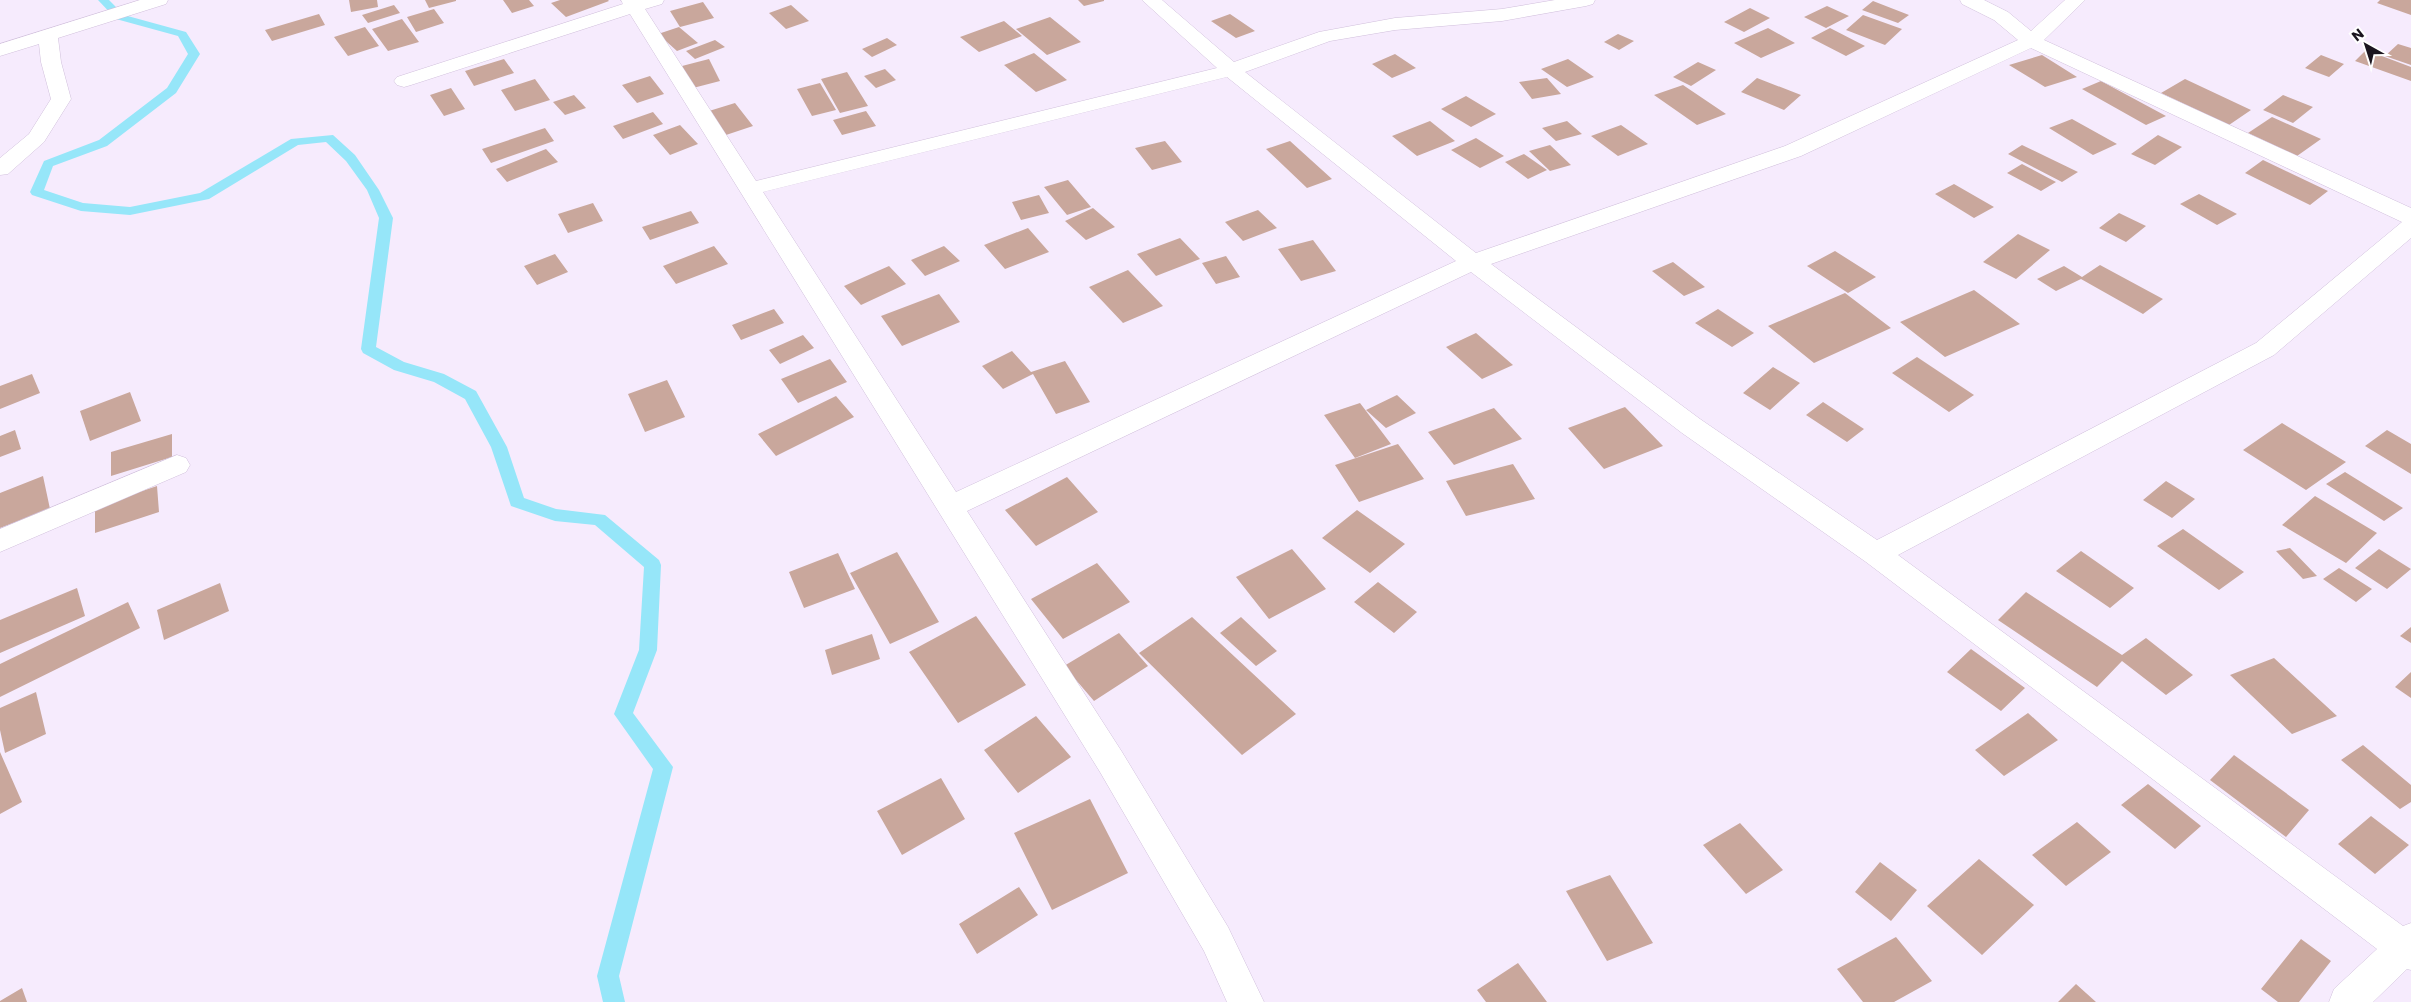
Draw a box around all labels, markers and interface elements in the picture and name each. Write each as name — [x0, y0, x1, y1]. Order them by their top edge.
north arrow — [2341, 20, 2391, 70]
text: N — [2347, 24, 2368, 46]

